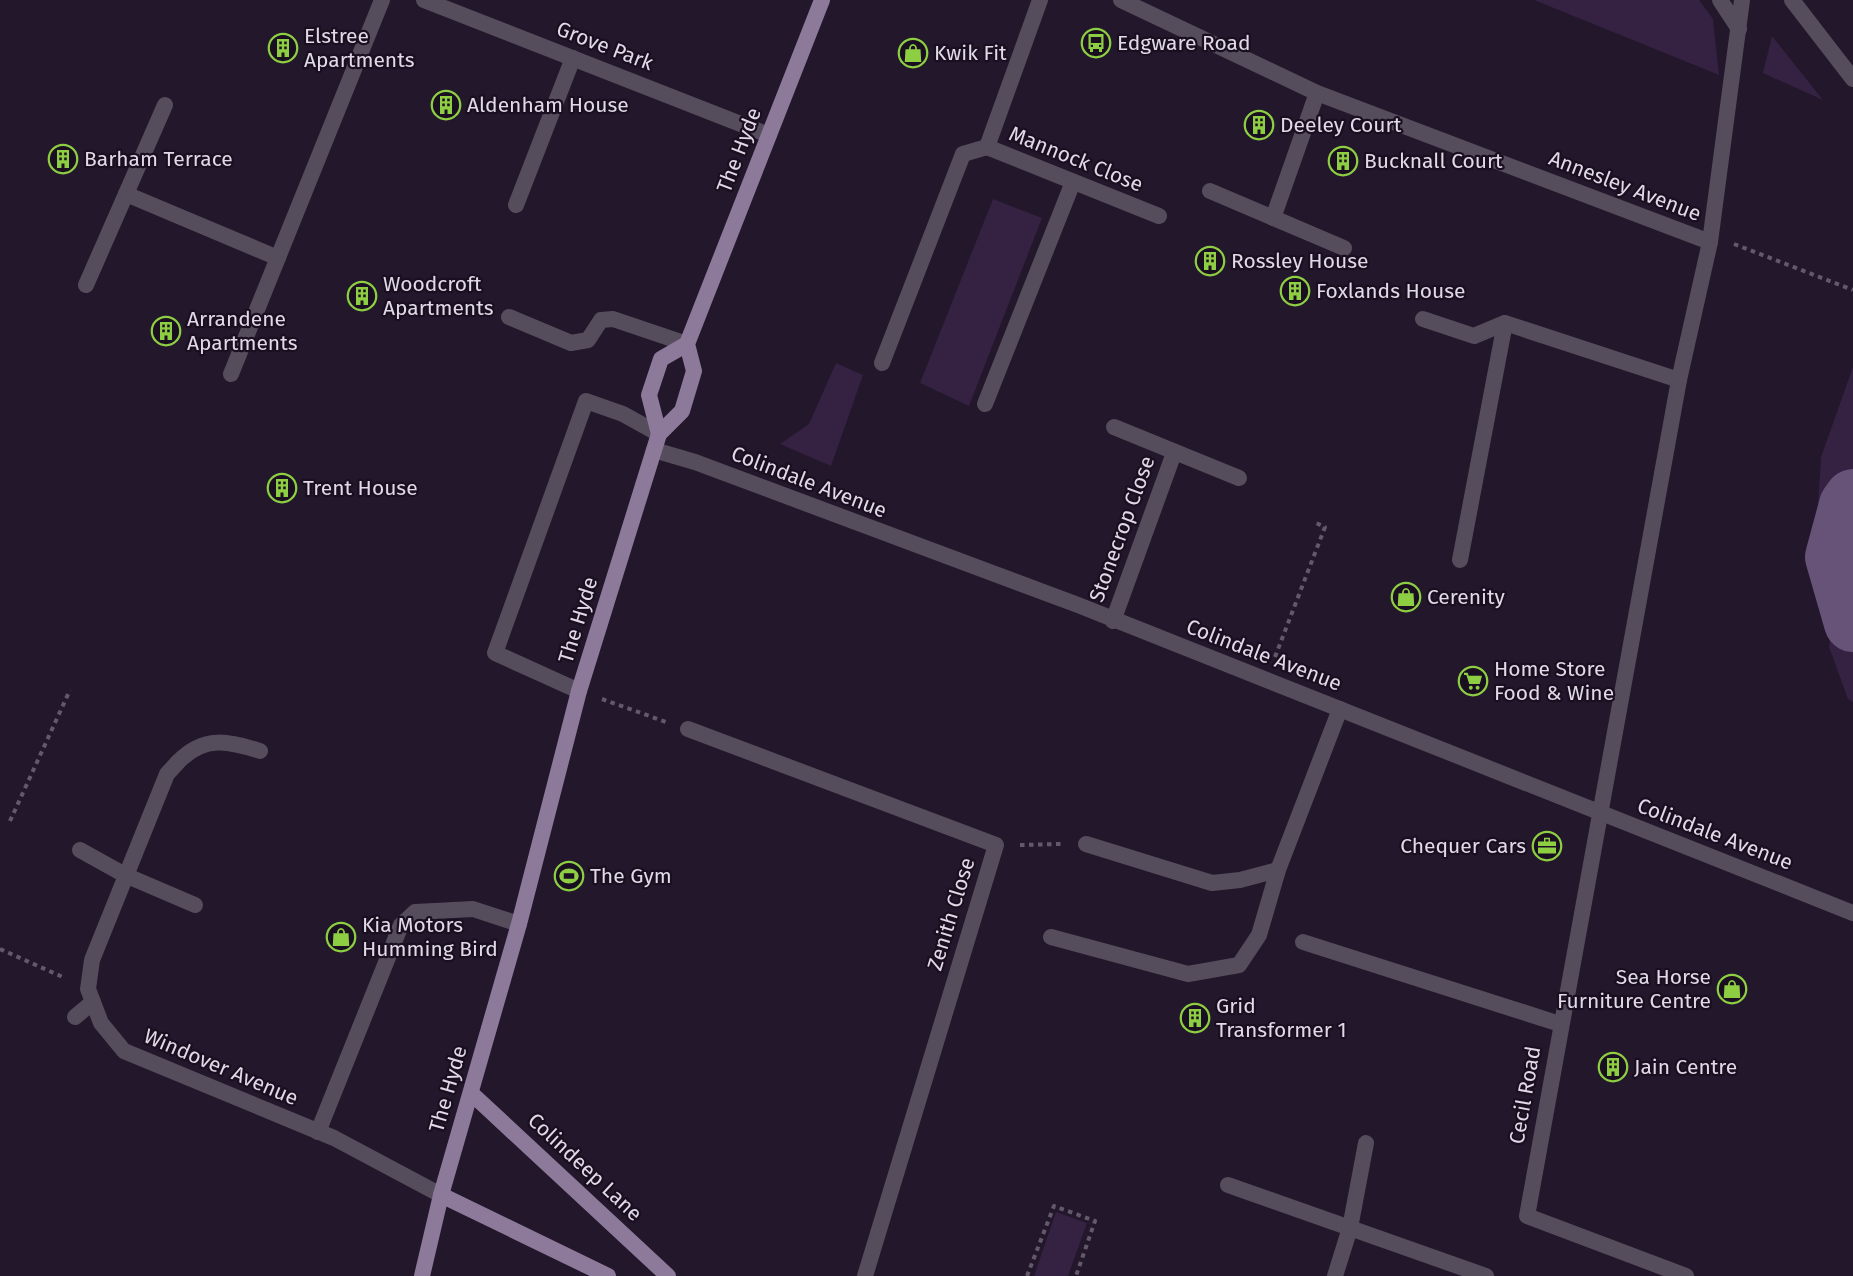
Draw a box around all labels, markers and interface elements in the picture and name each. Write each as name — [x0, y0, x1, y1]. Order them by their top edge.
street label: Grove Park — [553, 16, 657, 76]
place label: Elstree Apartments — [304, 23, 415, 73]
bus stop icon: Edgware Road — [1080, 27, 1112, 59]
place label: Edgware Road — [1117, 30, 1250, 56]
building icon: Elstree Apartments — [267, 32, 299, 64]
shop icon: Kwik Fit — [897, 37, 929, 69]
place label: Kwik Fit — [934, 40, 1007, 66]
building icon: Aldenham House — [430, 89, 462, 121]
place label: Aldenham House — [467, 92, 629, 118]
street label: The Hyde — [711, 104, 767, 196]
building icon: Deeley Court — [1243, 109, 1275, 141]
place label: Deeley Court — [1280, 112, 1402, 138]
street label: Mannock Close — [1005, 120, 1147, 198]
building icon: Barham Terrace — [47, 143, 79, 175]
building icon: Bucknall Court — [1327, 145, 1359, 177]
street label: Annesley Avenue — [1545, 145, 1705, 227]
place label: Barham Terrace — [84, 146, 233, 172]
place label: Bucknall Court — [1364, 148, 1503, 174]
building icon: Rossley House — [1194, 245, 1226, 277]
place label: Rossley House — [1231, 248, 1368, 274]
place label: Woodcroft Apartments — [383, 271, 494, 321]
building icon: Foxlands House — [1279, 275, 1311, 307]
place label: Foxlands House — [1316, 278, 1466, 304]
building icon: Woodcroft Apartments — [346, 280, 378, 312]
place label: Arrandene Apartments — [187, 306, 298, 356]
building icon: Arrandene Apartments — [150, 315, 182, 347]
street label: Colindale Avenue — [728, 440, 890, 524]
street label: Stonecrop Close — [1084, 452, 1160, 606]
building icon: Trent House — [266, 472, 298, 504]
place label: Trent House — [303, 475, 418, 501]
street label: The Hyde — [553, 574, 603, 666]
shop icon: Cerenity — [1390, 581, 1422, 613]
place label: Cerenity — [1427, 584, 1505, 610]
street label: Colindale Avenue — [1183, 613, 1345, 697]
place label: Home Store Food & Wine — [1494, 656, 1614, 706]
supermarket icon: Home Store Food & Wine — [1457, 665, 1489, 697]
street label: Colindale Avenue — [1634, 792, 1796, 876]
office icon: Chequer Cars — [1531, 830, 1563, 862]
place label: Chequer Cars — [1400, 833, 1526, 859]
street label: Zenith Close — [922, 854, 980, 974]
sports icon: The Gym — [553, 860, 585, 892]
place label: The Gym — [590, 863, 672, 889]
place label: Kia Motors Humming Bird — [362, 912, 498, 962]
shop icon: Kia Motors Humming Bird — [325, 921, 357, 953]
place label: Sea Horse Furniture Centre — [1557, 964, 1711, 1014]
shop icon: Sea Horse Furniture Centre — [1716, 973, 1748, 1005]
place label: Grid Transformer 1 — [1216, 993, 1347, 1043]
building icon: Grid Transformer 1 — [1179, 1002, 1211, 1034]
street label: Windover Avenue — [140, 1023, 302, 1111]
street label: The Hyde — [423, 1043, 473, 1135]
street label: Cecil Road — [1504, 1044, 1546, 1146]
building icon: Jain Centre — [1597, 1051, 1629, 1083]
place label: Jain Centre — [1634, 1054, 1737, 1080]
street label: Colindeep Lane — [522, 1107, 648, 1227]

